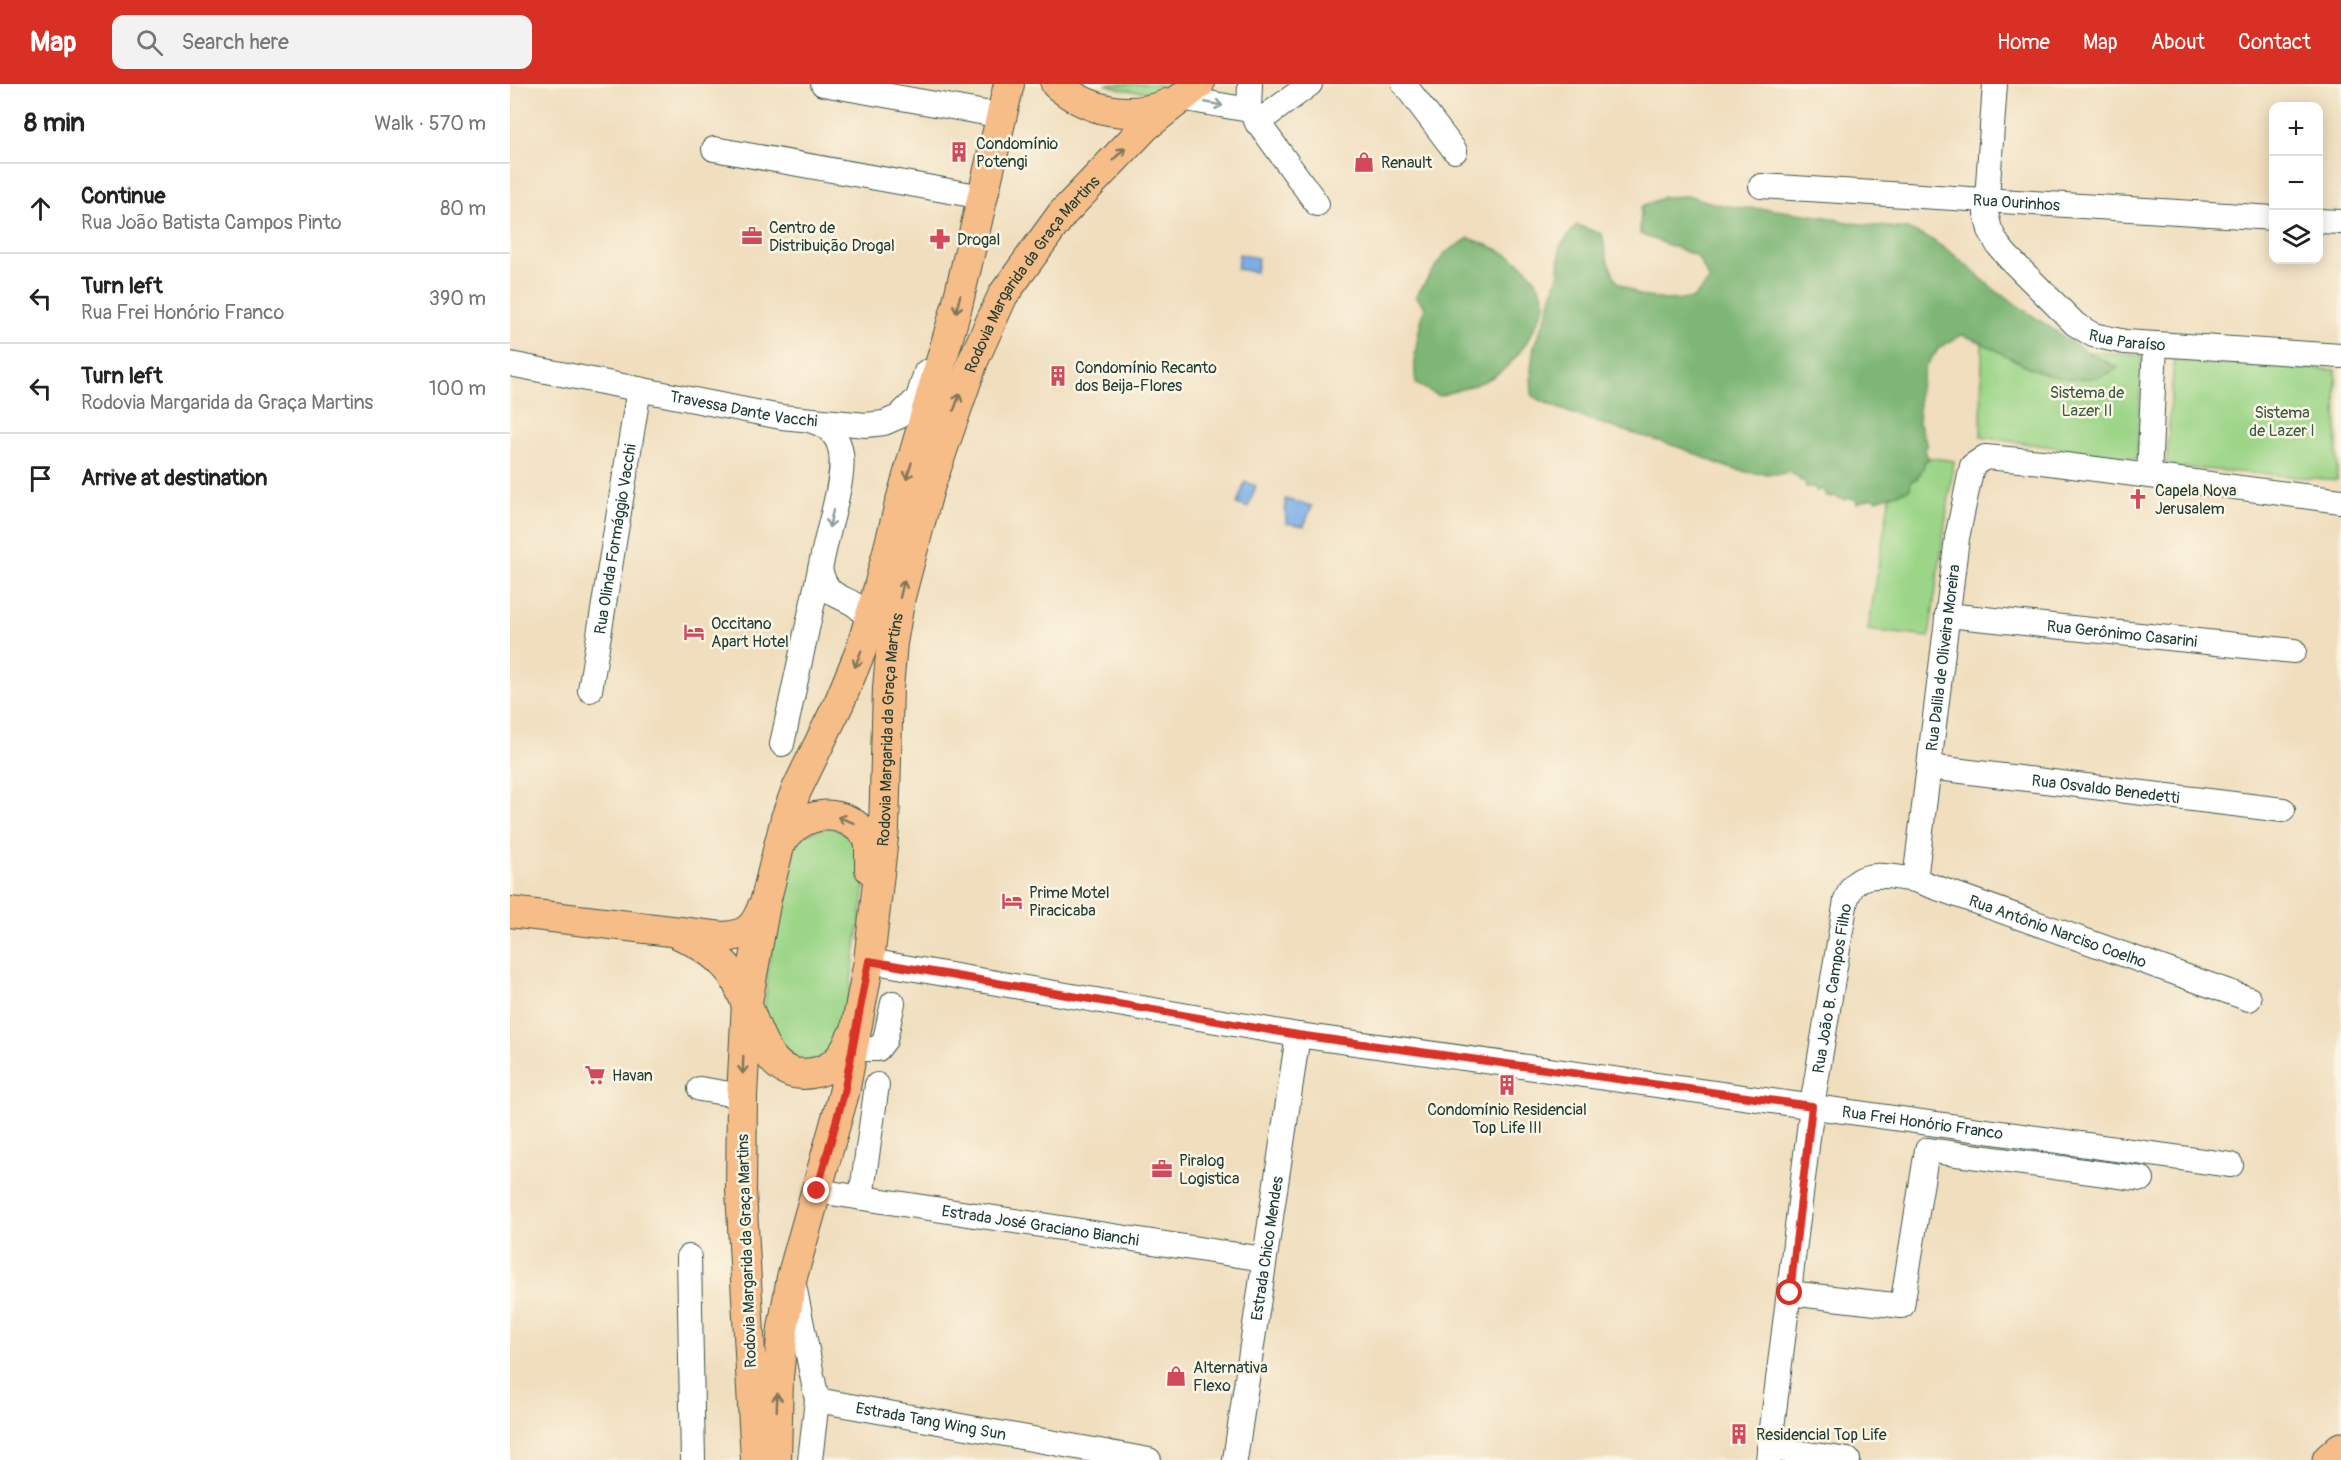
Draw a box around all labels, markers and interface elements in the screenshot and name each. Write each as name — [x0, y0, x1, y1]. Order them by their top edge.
search box — [112, 15, 532, 69]
text: Map — [30, 25, 76, 60]
icon: search — [133, 26, 166, 59]
text: Search here — [181, 28, 289, 56]
text: Home — [1997, 29, 2050, 56]
text: Map — [2083, 29, 2118, 56]
text: About — [2151, 29, 2205, 56]
text: Contact — [2238, 29, 2311, 56]
one-way arrow — [1204, 99, 1224, 110]
map controls — [2269, 102, 2323, 264]
button: + — [2269, 102, 2323, 156]
text: 8 min — [24, 107, 85, 139]
text: Walk · 570 m — [374, 111, 486, 136]
place label: Condomínio Potengi — [976, 134, 1059, 172]
building icon: Condomínio Potengi — [947, 140, 971, 164]
one-way arrow — [1111, 146, 1126, 161]
shop icon: Renault — [1352, 150, 1376, 174]
place label: Renault — [1381, 153, 1433, 173]
button: − — [2269, 156, 2323, 210]
street label: Rodovia Margarida da Graça Martins — [961, 172, 1104, 376]
text: Continue — [81, 182, 165, 210]
street label: Rua Ourinhos — [1972, 190, 2061, 216]
icon: ahead — [24, 192, 57, 225]
text: 80 m — [440, 196, 486, 221]
text: Rua João Batista Campos Pinto — [81, 210, 341, 235]
button: layers — [2269, 210, 2323, 264]
place label: Centro de Distribuição Drogal — [769, 218, 895, 256]
office icon: Centro de Distribuição Drogal — [740, 224, 764, 248]
pharmacy icon: Drogal — [928, 227, 952, 251]
place label: Drogal — [957, 230, 1000, 250]
text: Turn left — [81, 272, 163, 300]
icon: left — [24, 282, 57, 315]
text: 390 m — [429, 286, 486, 311]
one-way arrow — [951, 295, 963, 314]
text: Rua Frei Honório Franco — [81, 300, 284, 325]
street label: Rua Paraíso — [2087, 325, 2167, 356]
place label: Condomínio Recanto dos Beija-Flores — [1075, 358, 1217, 396]
text: Turn left — [81, 362, 163, 390]
building icon: Condomínio Recanto dos Beija-Flores — [1046, 364, 1070, 388]
icon: left — [24, 372, 57, 405]
text: 100 m — [429, 376, 486, 401]
park label: Sistema de Lazer II — [2050, 383, 2124, 421]
street label: Travessa Dante Vacchi — [668, 386, 818, 431]
text: Rodovia Margarida da Graça Martins — [81, 390, 373, 415]
one-way arrow — [953, 394, 964, 412]
park label: Sistema de Lazer I — [2249, 403, 2315, 441]
street label: Rua Olinda Formággio Vacchi — [590, 442, 641, 636]
one-way arrow — [903, 461, 914, 480]
icon: arrive — [24, 462, 57, 495]
text: Arrive at destination — [81, 464, 267, 492]
place label: Capela Nova Jerusalem — [2155, 481, 2237, 519]
church icon: Capela Nova Jerusalem — [2126, 487, 2150, 511]
one-way arrow — [825, 509, 837, 528]
street label: Rua Dalila de Oliveira Moreira — [1922, 563, 1965, 752]
one-way arrow — [896, 580, 908, 599]
street label: Rodovia Margarida da Graça Martins — [873, 612, 908, 848]
place label: Occitano Apart Hotel — [711, 614, 789, 652]
street label: Rua Gerônimo Casarini — [2046, 616, 2198, 652]
hotel icon: Occitano Apart Hotel — [682, 620, 706, 644]
one-way arrow — [851, 649, 862, 668]
street label: Rua Osvaldo Benedetti — [2030, 771, 2181, 808]
one-way arrow — [837, 813, 855, 824]
place label: Prime Motel Piracicaba — [1029, 883, 1110, 921]
hotel icon: Prime Motel Piracicaba — [1000, 889, 1024, 913]
street label: Rua Antônio Narciso Coelho — [1966, 891, 2149, 973]
street label: Rua João B. Campos Filho — [1809, 902, 1856, 1075]
one-way arrow — [738, 1055, 749, 1075]
supermarket icon: Havan — [583, 1063, 607, 1087]
place label: Havan — [612, 1066, 653, 1086]
building icon: Condomínio Residencial Top Life III — [1495, 1073, 1519, 1097]
place label: Condomínio Residencial Top Life III — [1427, 1100, 1587, 1138]
street label: Rua Frei Honório Franco — [1841, 1102, 2005, 1144]
street label: Rodovia Margarida da Graça Martins — [733, 1134, 761, 1368]
place label: Piralog Logistica — [1179, 1151, 1240, 1189]
office icon: Piralog Logistica — [1150, 1157, 1174, 1181]
street label: Estrada Chico Mendes — [1247, 1175, 1288, 1322]
route end — [803, 1177, 829, 1203]
street label: Estrada José Graciano Bianchi — [940, 1201, 1140, 1251]
route start — [1776, 1279, 1802, 1305]
place label: Alternativa Flexo — [1193, 1358, 1268, 1396]
shop icon: Alternativa Flexo — [1164, 1364, 1188, 1388]
one-way arrow — [772, 1392, 783, 1412]
street label: Estrada Tang Wing Sun — [854, 1398, 1008, 1445]
building icon: Residencial Top Life — [1727, 1422, 1751, 1446]
place label: Residencial Top Life — [1756, 1425, 1887, 1445]

